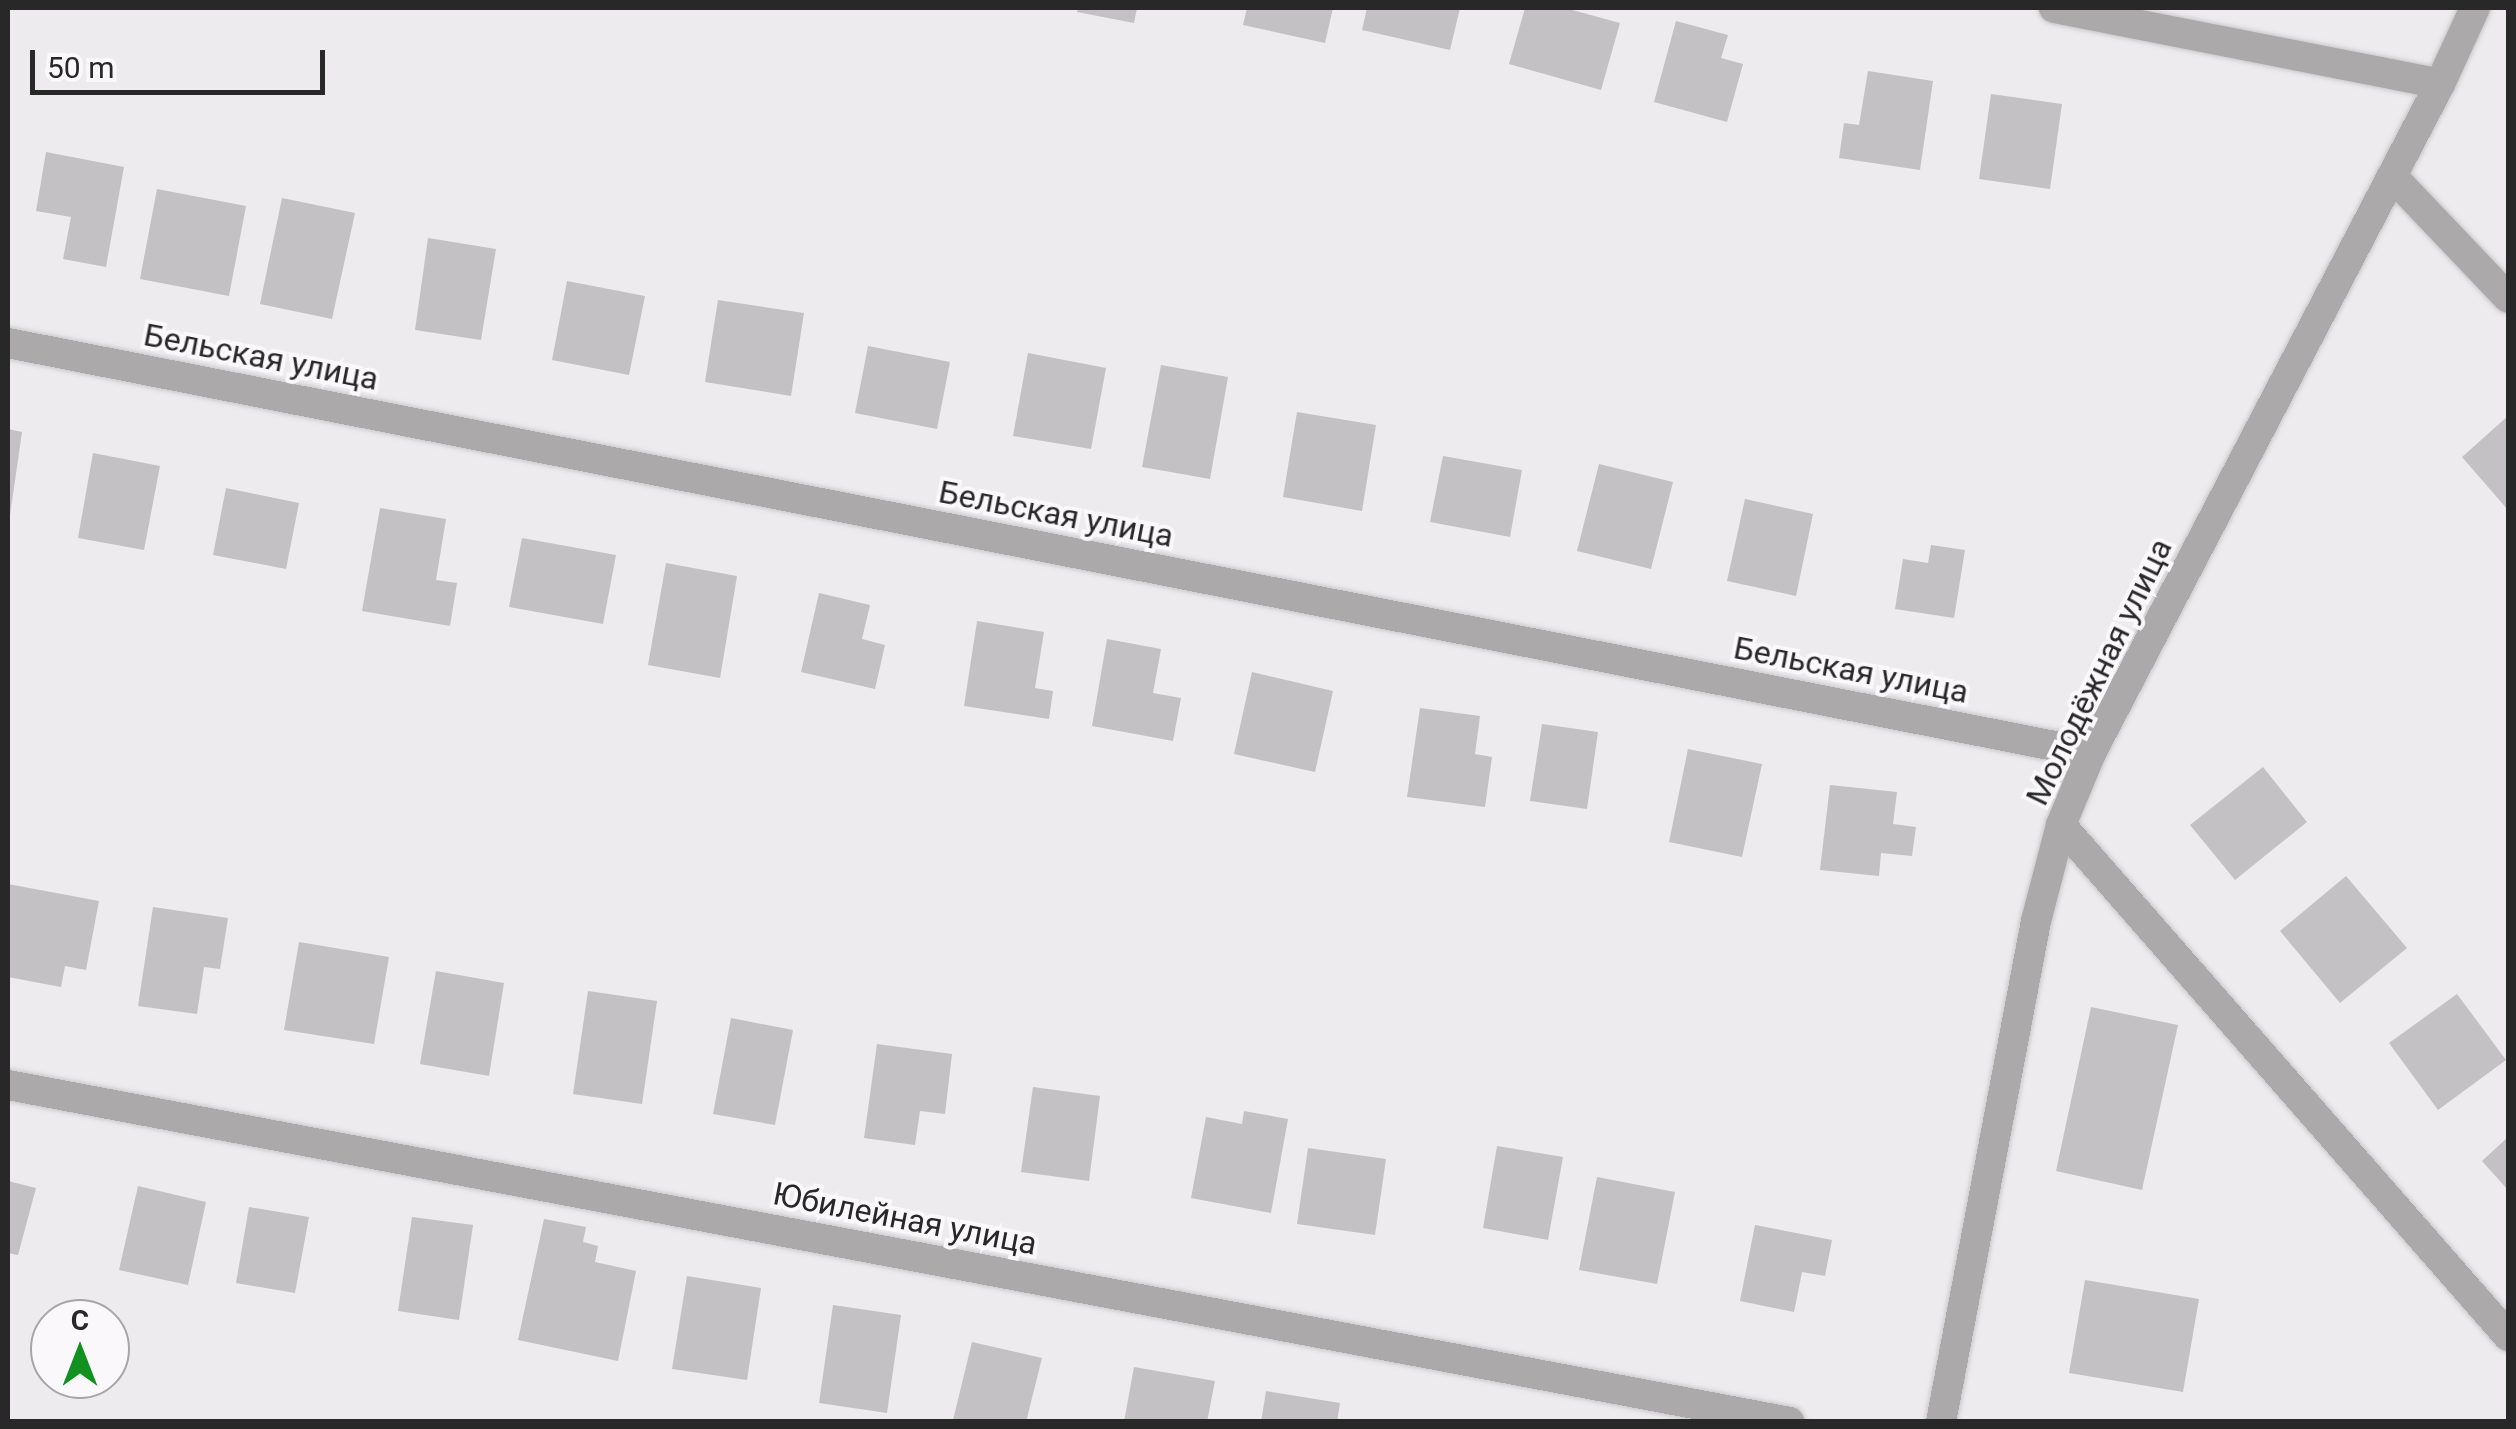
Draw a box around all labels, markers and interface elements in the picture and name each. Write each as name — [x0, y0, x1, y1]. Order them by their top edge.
scale bar — [35, 30, 330, 92]
text: 50 m — [47, 50, 114, 85]
street label: Бельская улица — [141, 315, 381, 399]
street label: Бельская улица — [936, 472, 1176, 556]
street label: Молодёжная улица — [2018, 533, 2180, 811]
street label: Бельская улица — [1731, 628, 1971, 712]
street label: Юбилейная улица — [770, 1175, 1040, 1263]
north arrow — [30, 1299, 130, 1399]
text: С — [71, 1304, 89, 1337]

